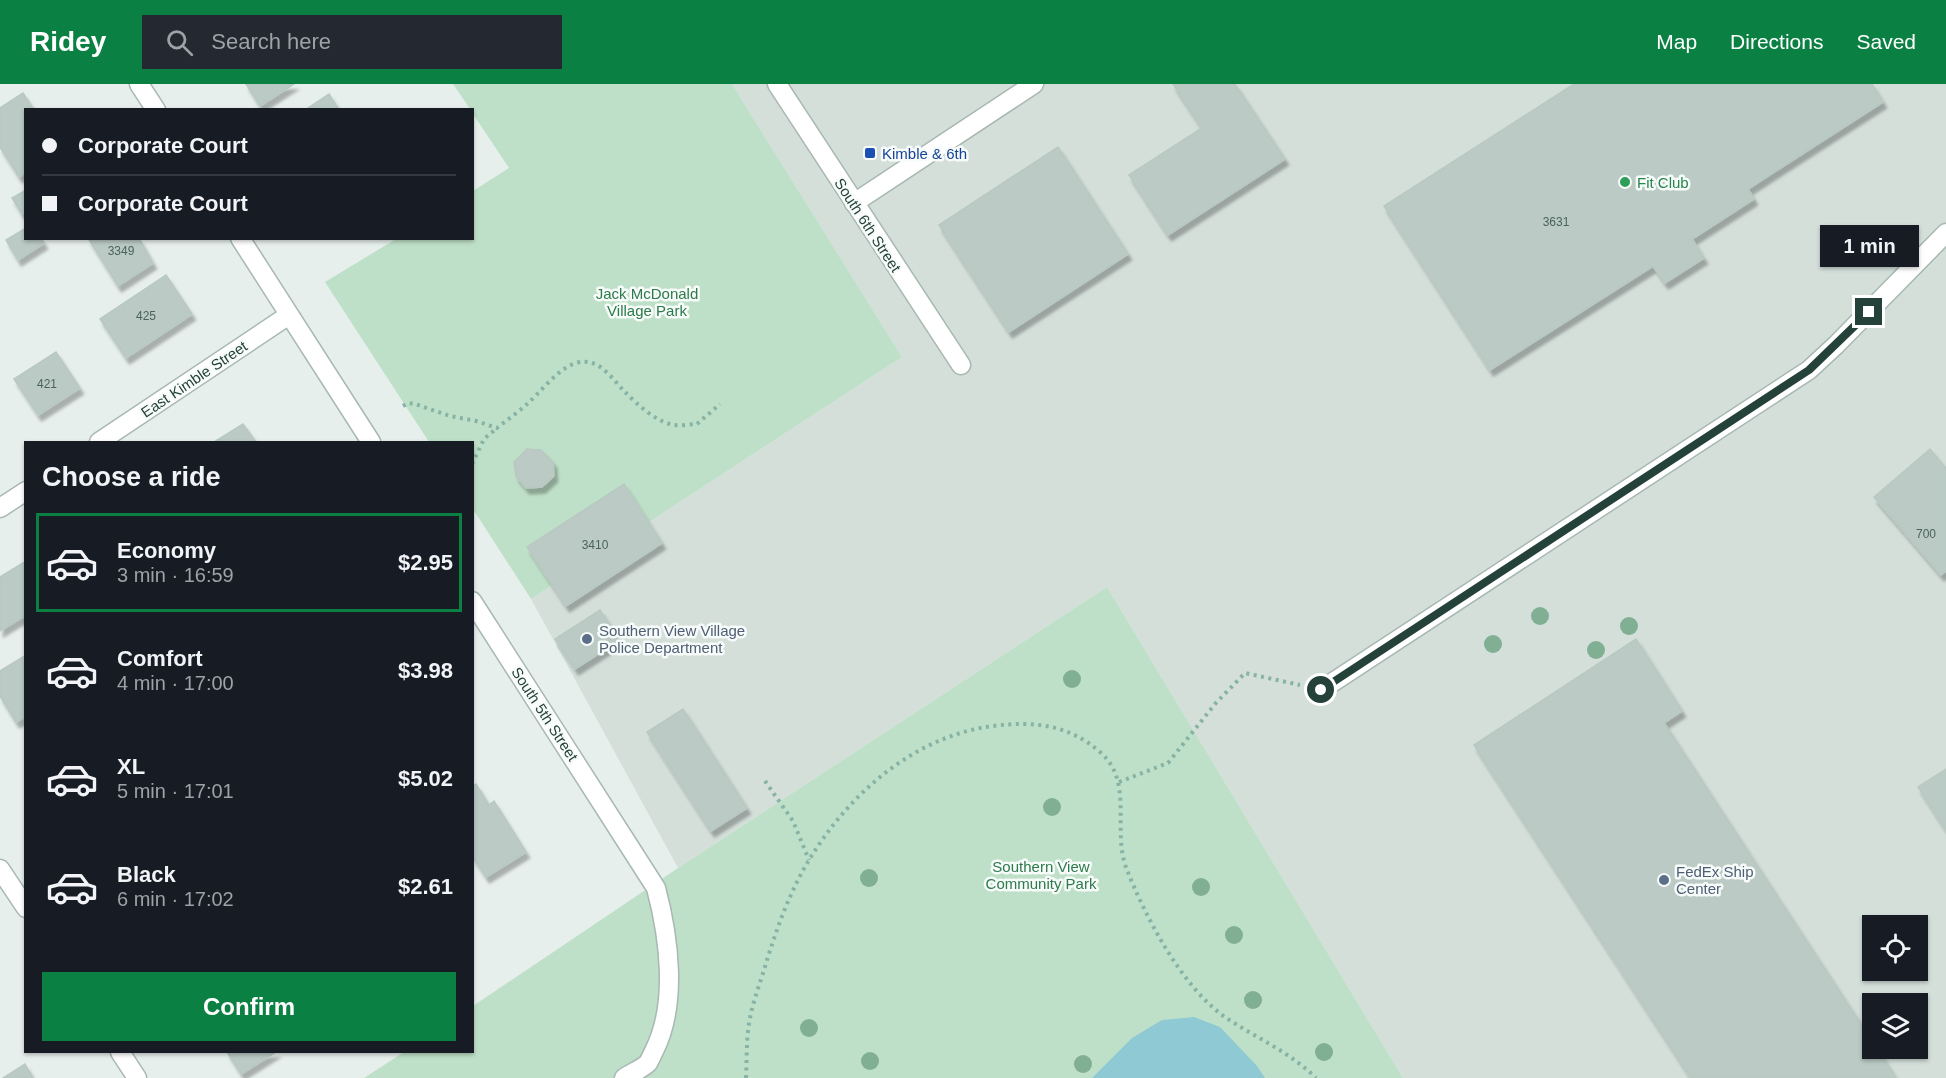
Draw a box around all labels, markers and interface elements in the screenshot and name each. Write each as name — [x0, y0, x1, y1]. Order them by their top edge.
search box — [142, 15, 562, 69]
text: Ridey — [30, 26, 106, 57]
icon: search — [163, 26, 196, 59]
text: Search here — [211, 29, 331, 54]
text: Map — [1656, 30, 1697, 53]
text: Directions — [1730, 30, 1823, 53]
text: Saved — [1856, 30, 1916, 53]
text: Corporate Court — [78, 133, 248, 158]
place label: Kimble & 6th — [882, 145, 967, 162]
marker: Kimble & 6th — [863, 146, 877, 160]
place label: Fit Club — [1637, 174, 1689, 191]
street label: South 6th Street — [831, 175, 905, 276]
marker: Fit Club — [1618, 175, 1632, 189]
text: Corporate Court — [78, 191, 248, 216]
house number: 3631 — [1543, 215, 1570, 229]
callout: 1 min — [1820, 225, 1918, 267]
text: 1 min — [1843, 235, 1896, 257]
house number: 3349 — [108, 244, 135, 258]
park label: Jack McDonald Village Park — [596, 285, 698, 319]
route end — [1855, 298, 1882, 325]
house number: 425 — [136, 309, 156, 323]
street label: East Kimble Street — [138, 337, 251, 421]
house number: 421 — [37, 377, 57, 391]
text: Choose a ride — [42, 462, 221, 492]
house number: 700 — [1916, 527, 1936, 541]
icon: car — [45, 536, 99, 590]
text: Economy — [117, 538, 216, 563]
house number: 3410 — [582, 538, 609, 552]
text: $2.95 — [398, 550, 453, 575]
text: 3 min · 16:59 — [117, 564, 234, 586]
place label: Southern View Village Police Department — [599, 622, 745, 656]
marker: Southern View Village Police Department — [580, 632, 594, 646]
icon: car — [45, 644, 99, 698]
text: Comfort — [117, 646, 203, 671]
text: $3.98 — [398, 658, 453, 683]
street label: South 5th Street — [508, 664, 582, 765]
text: 4 min · 17:00 — [117, 672, 234, 694]
route start — [1307, 676, 1334, 703]
icon: car — [45, 752, 99, 806]
text: XL — [117, 754, 145, 779]
text: $5.02 — [398, 766, 453, 791]
text: 5 min · 17:01 — [117, 780, 234, 802]
park label: Southern View Community Park — [986, 858, 1097, 892]
icon: car — [45, 860, 99, 914]
text: Black — [117, 862, 176, 887]
place label: FedEx Ship Center — [1676, 863, 1754, 897]
marker: FedEx Ship Center — [1657, 873, 1671, 887]
text: $2.61 — [398, 874, 453, 899]
text: 6 min · 17:02 — [117, 888, 234, 910]
map controls — [1862, 915, 1928, 1059]
button: locate — [1862, 915, 1928, 981]
button: Confirm — [42, 972, 456, 1041]
button: layers — [1862, 993, 1928, 1059]

